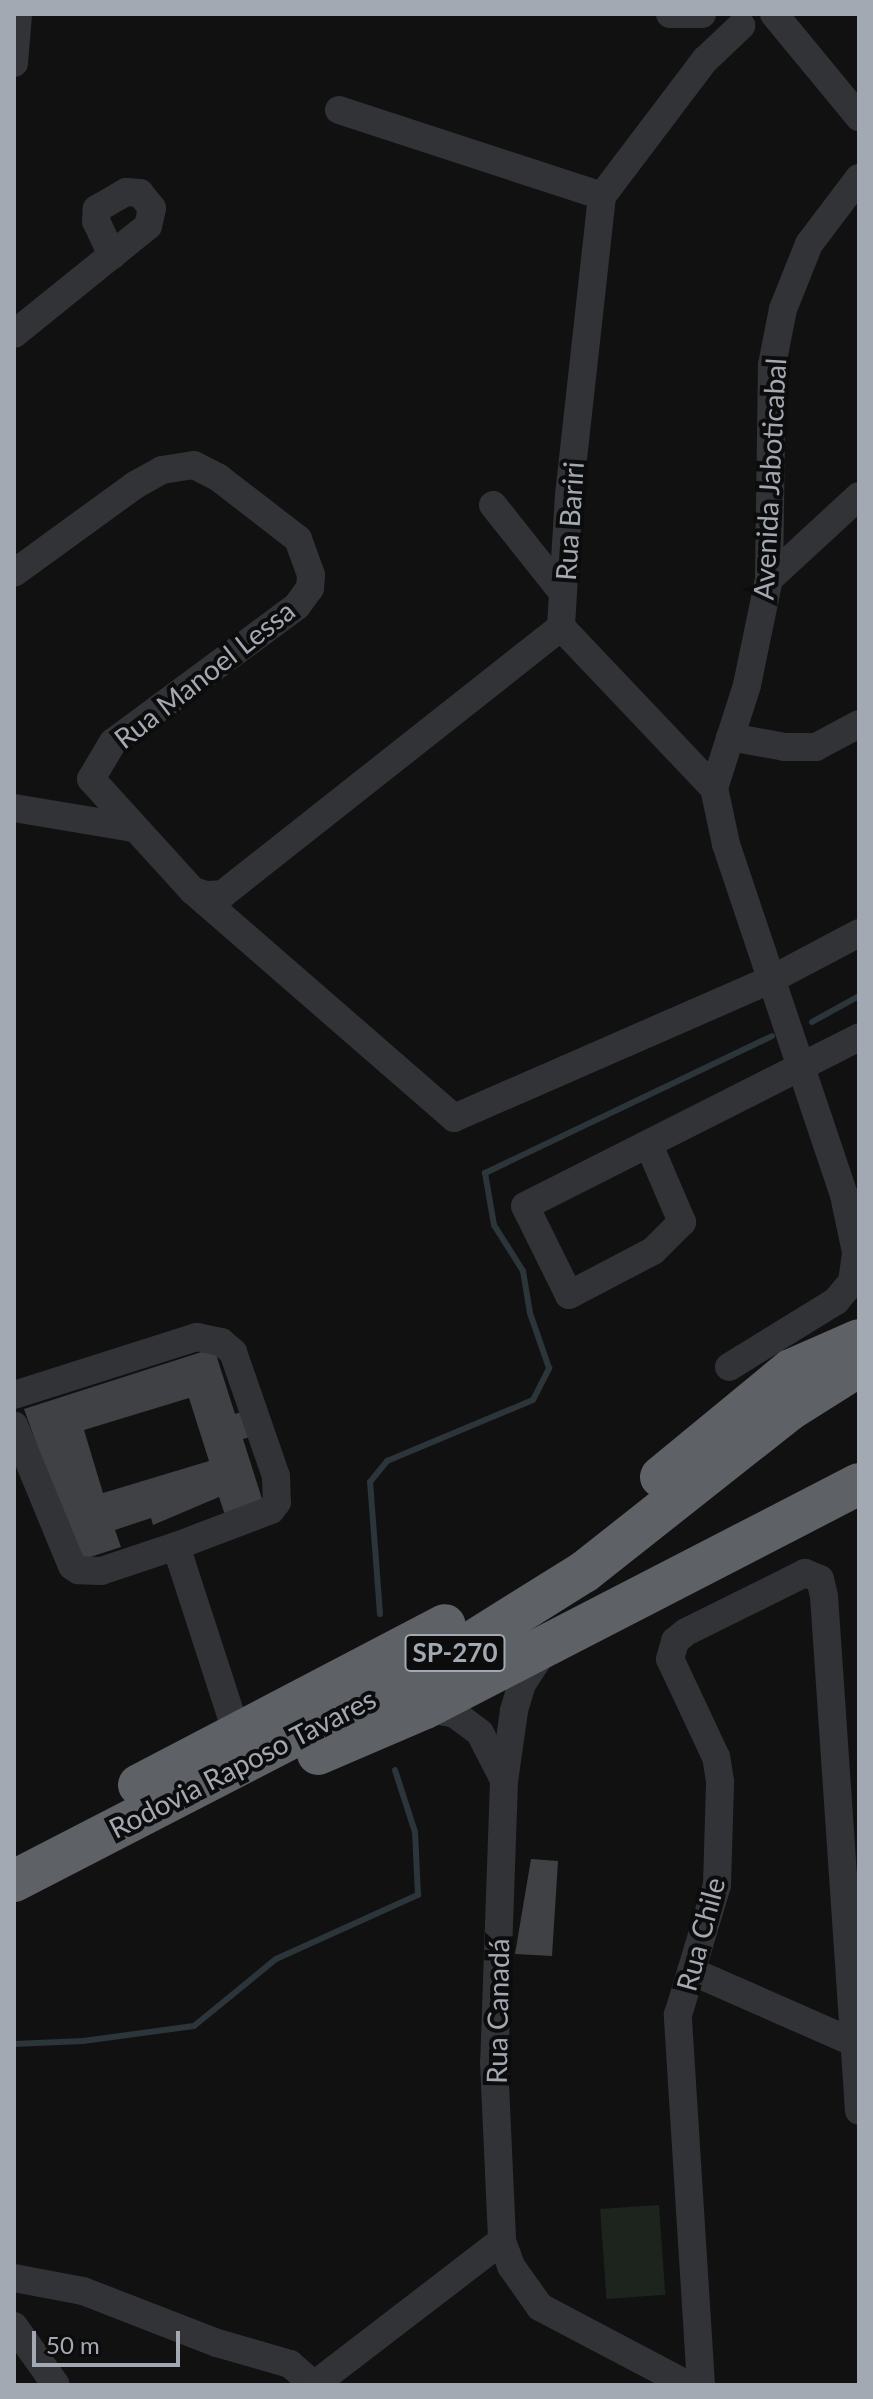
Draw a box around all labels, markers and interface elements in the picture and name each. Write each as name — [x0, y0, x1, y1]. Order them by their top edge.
street label: Avenida Jaboticabal — [746, 357, 792, 601]
street label: Rua Bariri — [548, 460, 590, 582]
street label: Rua Manoel Lessa — [107, 593, 301, 755]
road number: SP-270 — [403, 1631, 507, 1675]
street label: Rodovia Raposo Tavares — [103, 1681, 381, 1845]
street label: Rua Chile — [669, 1874, 731, 1994]
street label: Rua Canadá — [479, 1938, 515, 2084]
scale bar — [36, 2315, 184, 2365]
text: 50 m — [46, 2330, 100, 2359]

